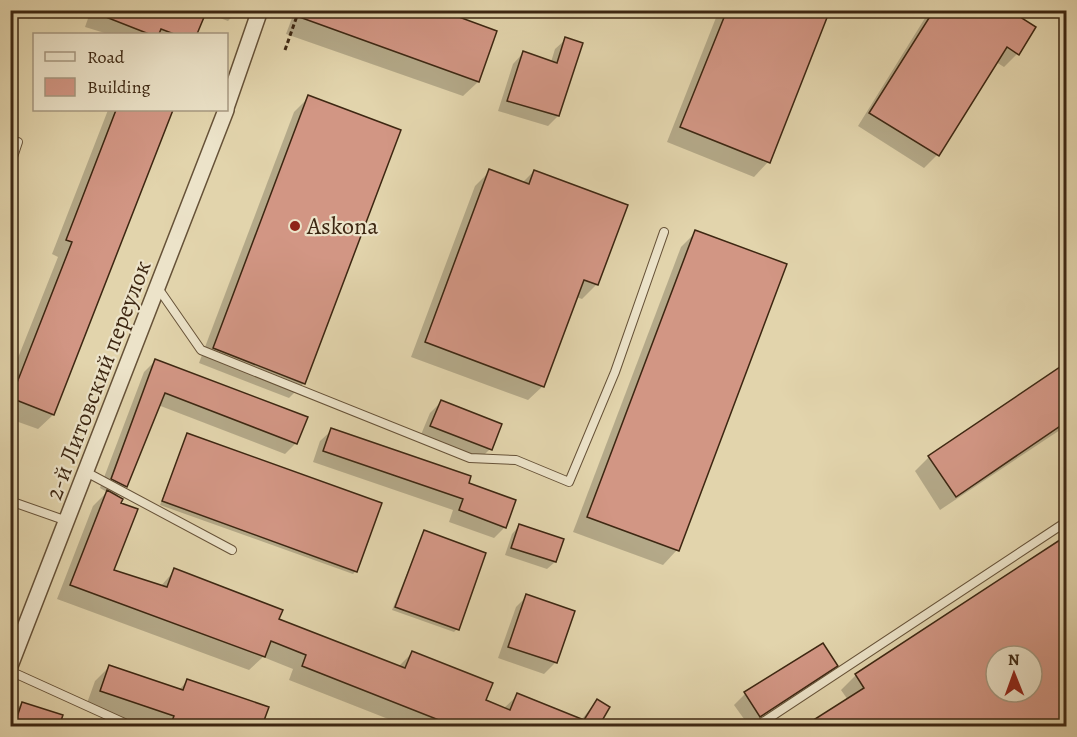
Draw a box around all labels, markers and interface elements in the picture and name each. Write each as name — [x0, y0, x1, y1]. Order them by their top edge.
legend — [33, 33, 228, 111]
text: Road — [87, 45, 125, 69]
text: Building — [87, 75, 151, 99]
place label: Askona — [306, 210, 379, 242]
marker: Askona — [288, 219, 302, 233]
street label: 2-й Литовский переулок — [38, 256, 158, 504]
north arrow — [984, 644, 1044, 704]
text: N — [1008, 649, 1020, 671]

